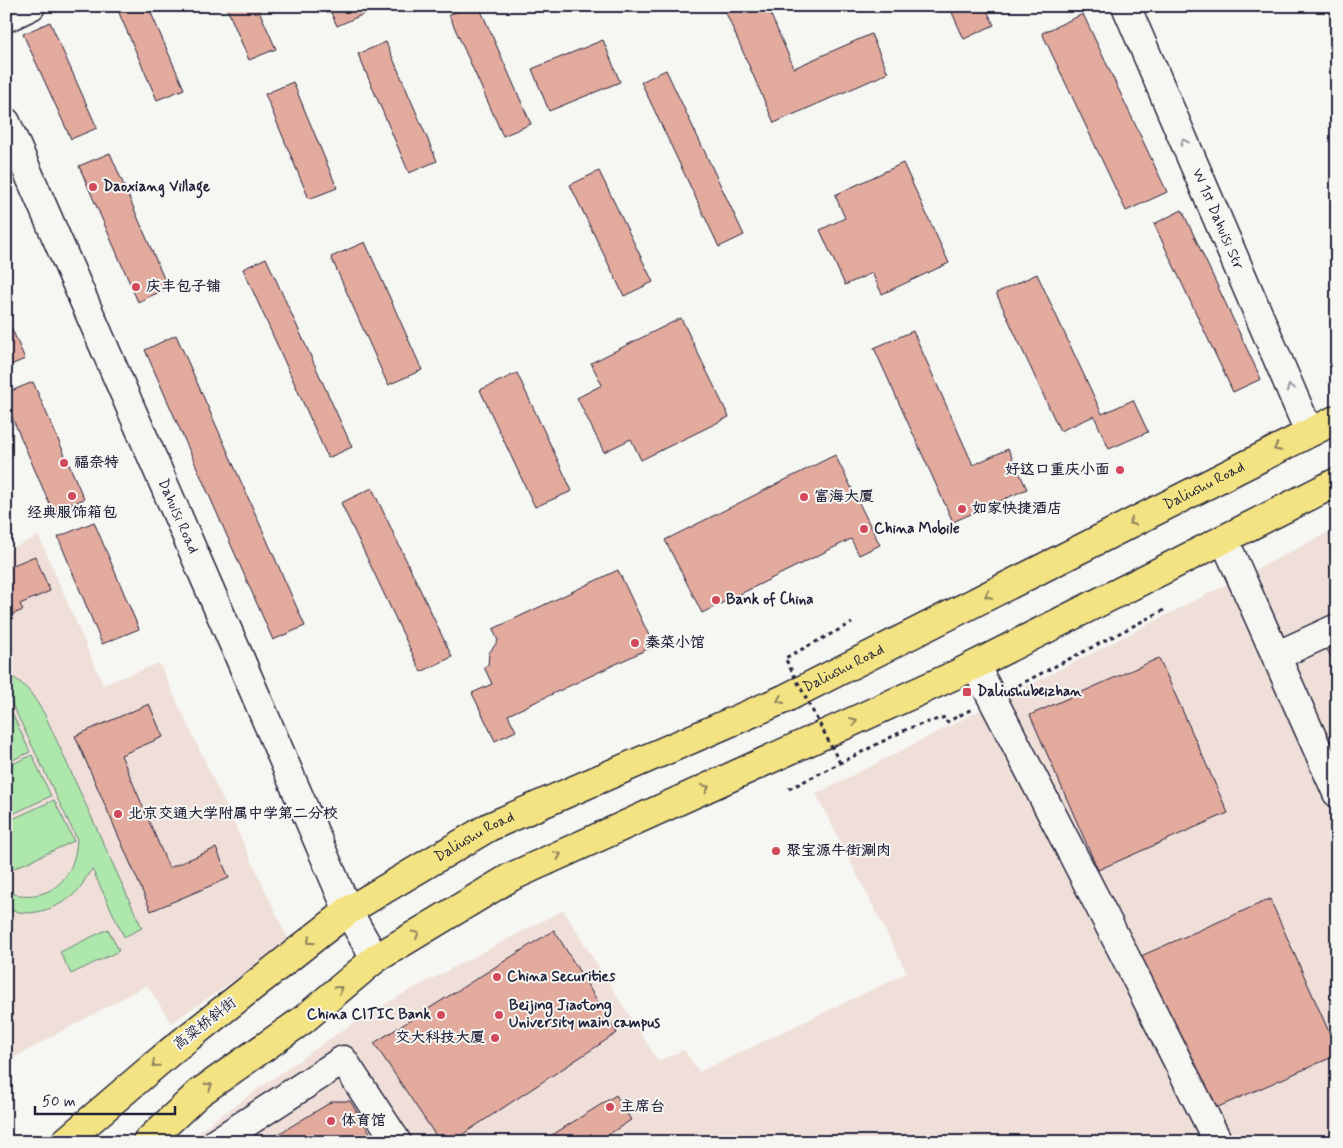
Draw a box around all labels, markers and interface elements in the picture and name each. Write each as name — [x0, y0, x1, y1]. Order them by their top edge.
one-way arrow — [1180, 138, 1191, 147]
street label: W 1st Dahuisi Str — [1187, 166, 1248, 273]
place label: Daoxiang Village — [103, 177, 210, 199]
marker: Daoxiang Village — [87, 181, 99, 193]
place label: 庆丰包子铺 — [146, 277, 221, 297]
marker: 庆丰包子铺 — [130, 281, 142, 293]
one-way arrow — [1285, 384, 1296, 393]
one-way arrow — [1274, 442, 1283, 452]
place label: 福奈特 — [74, 453, 119, 473]
marker: 福奈特 — [58, 457, 70, 469]
street label: Daliushu Road — [1160, 457, 1248, 515]
place label: 好这口重庆小面 — [1005, 460, 1110, 480]
marker: 好这口重庆小面 — [1114, 464, 1126, 476]
street label: Dahuisi Road — [153, 476, 203, 557]
place label: 富海大厦 — [814, 487, 874, 507]
marker: 经典服饰箱包 — [66, 490, 78, 502]
marker: 富海大厦 — [798, 491, 810, 503]
place label: 如家快捷酒店 — [972, 499, 1062, 519]
place label: 经典服饰箱包 — [27, 503, 117, 523]
marker: 如家快捷酒店 — [956, 503, 968, 515]
one-way arrow — [1129, 516, 1138, 526]
place label: China Mobile — [874, 519, 960, 539]
marker: China Mobile — [858, 523, 870, 535]
one-way arrow — [984, 589, 993, 599]
place label: Bank of China — [726, 590, 814, 610]
marker: Bank of China — [710, 594, 722, 606]
place label: 秦菜小馆 — [645, 633, 705, 653]
marker: 秦菜小馆 — [629, 637, 641, 649]
street label: Daliushu Road — [800, 640, 888, 698]
place label: Daliushubeizhan — [977, 682, 1082, 702]
marker: Daliushubeizhan — [961, 686, 973, 698]
one-way arrow — [776, 694, 785, 705]
one-way arrow — [849, 716, 858, 727]
one-way arrow — [701, 784, 710, 794]
place label: 北京交通大学附属中学第二分校 — [128, 804, 338, 824]
street label: Daliushu Road — [431, 807, 517, 867]
marker: 北京交通大学附属中学第二分校 — [112, 808, 124, 820]
place label: 聚宝源牛街涮肉 — [786, 841, 891, 861]
marker: 聚宝源牛街涮肉 — [770, 845, 782, 857]
one-way arrow — [553, 851, 562, 862]
one-way arrow — [411, 930, 420, 940]
one-way arrow — [307, 936, 316, 944]
place label: China Securities — [507, 967, 616, 987]
marker: China Securities — [491, 971, 503, 983]
one-way arrow — [334, 986, 343, 995]
street label: 高粱桥斜街 — [169, 993, 241, 1055]
place label: Beijing Jiaotong University main campus — [509, 996, 660, 1033]
place label: China CITIC Bank — [307, 1005, 432, 1025]
marker: China CITIC Bank — [435, 1009, 447, 1021]
marker: Beijing Jiaotong University main campus — [493, 1009, 505, 1021]
place label: 交大科技大厦 — [395, 1028, 485, 1048]
marker: 交大科技大厦 — [489, 1032, 501, 1044]
one-way arrow — [152, 1058, 161, 1067]
scale bar — [35, 1083, 175, 1115]
one-way arrow — [203, 1083, 213, 1092]
text: 50 m — [42, 1092, 76, 1112]
place label: 主席台 — [620, 1097, 665, 1117]
marker: 主席台 — [604, 1101, 616, 1113]
place label: 体育馆 — [341, 1111, 386, 1131]
marker: 体育馆 — [325, 1115, 337, 1127]

